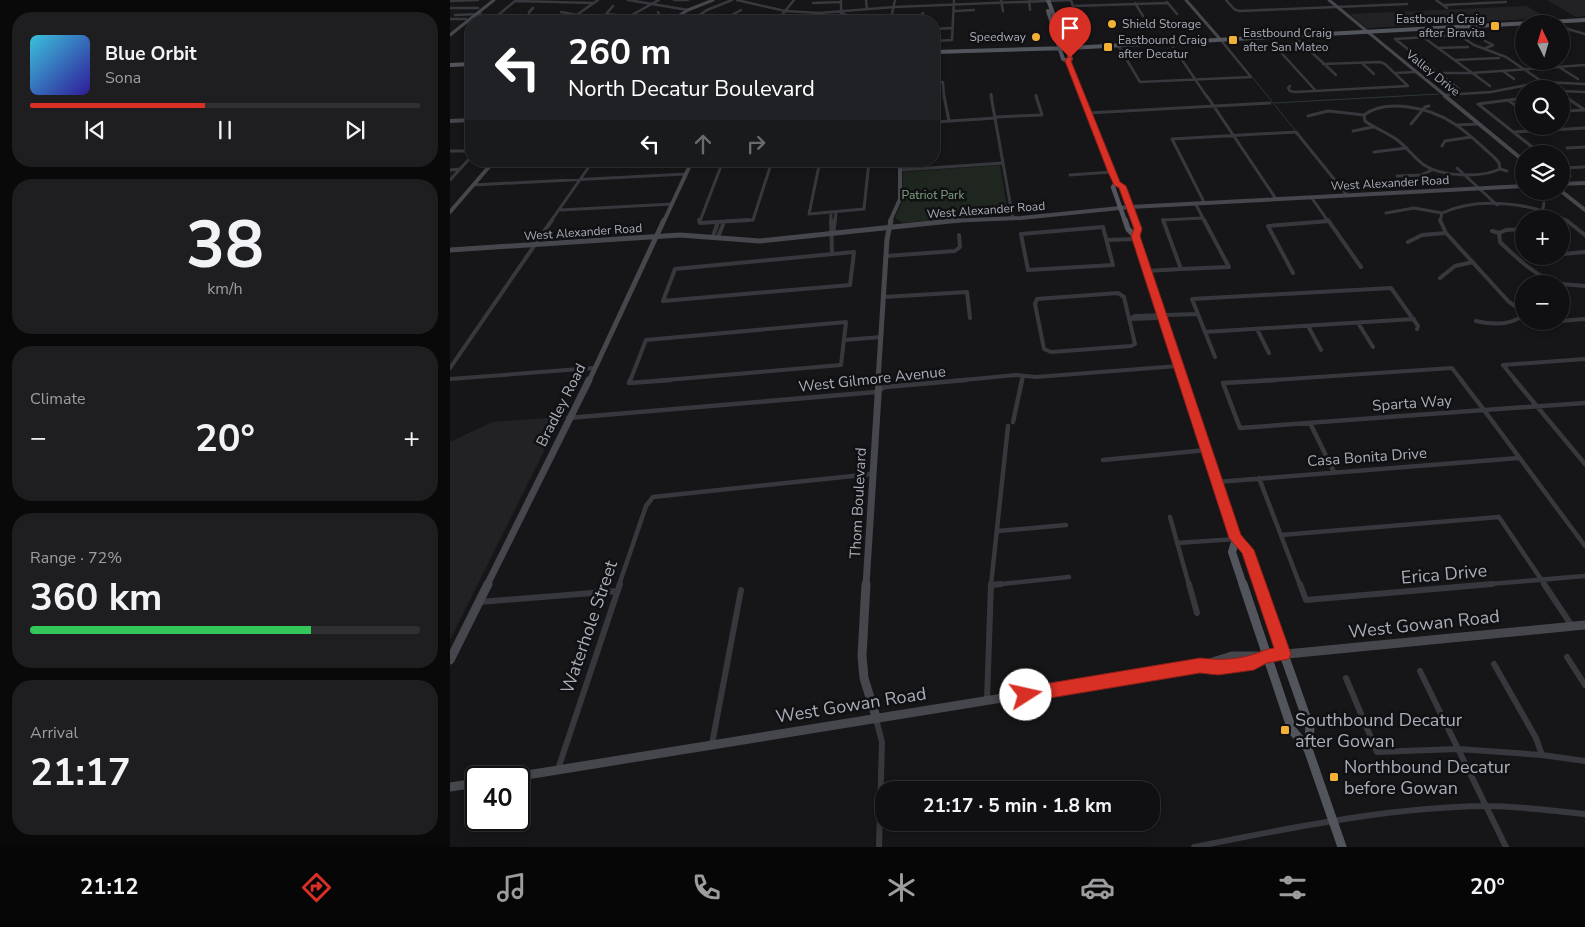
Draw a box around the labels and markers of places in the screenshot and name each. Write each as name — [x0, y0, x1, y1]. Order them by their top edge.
pin — [1049, 7, 1091, 58]
place label: Eastbound Craig after Bravita — [1396, 11, 1485, 41]
place label: Shield Storage — [1122, 16, 1201, 32]
marker: Shield Storage — [1106, 18, 1118, 30]
marker: Eastbound Craig after Bravita — [1489, 20, 1501, 32]
place label: Eastbound Craig after San Mateo — [1243, 25, 1332, 55]
place label: Speedway — [969, 29, 1027, 45]
marker: Speedway — [1030, 31, 1042, 43]
place label: Eastbound Craig after Decatur — [1118, 32, 1207, 62]
marker: Eastbound Craig after San Mateo — [1227, 34, 1239, 46]
marker: Eastbound Craig after Decatur — [1102, 41, 1114, 53]
place label: Southbound Decatur after Gowan — [1295, 708, 1463, 753]
marker: Southbound Decatur after Gowan — [1279, 724, 1291, 736]
place label: Northbound Decatur before Gowan — [1344, 755, 1511, 800]
marker: Northbound Decatur before Gowan — [1328, 771, 1340, 783]

